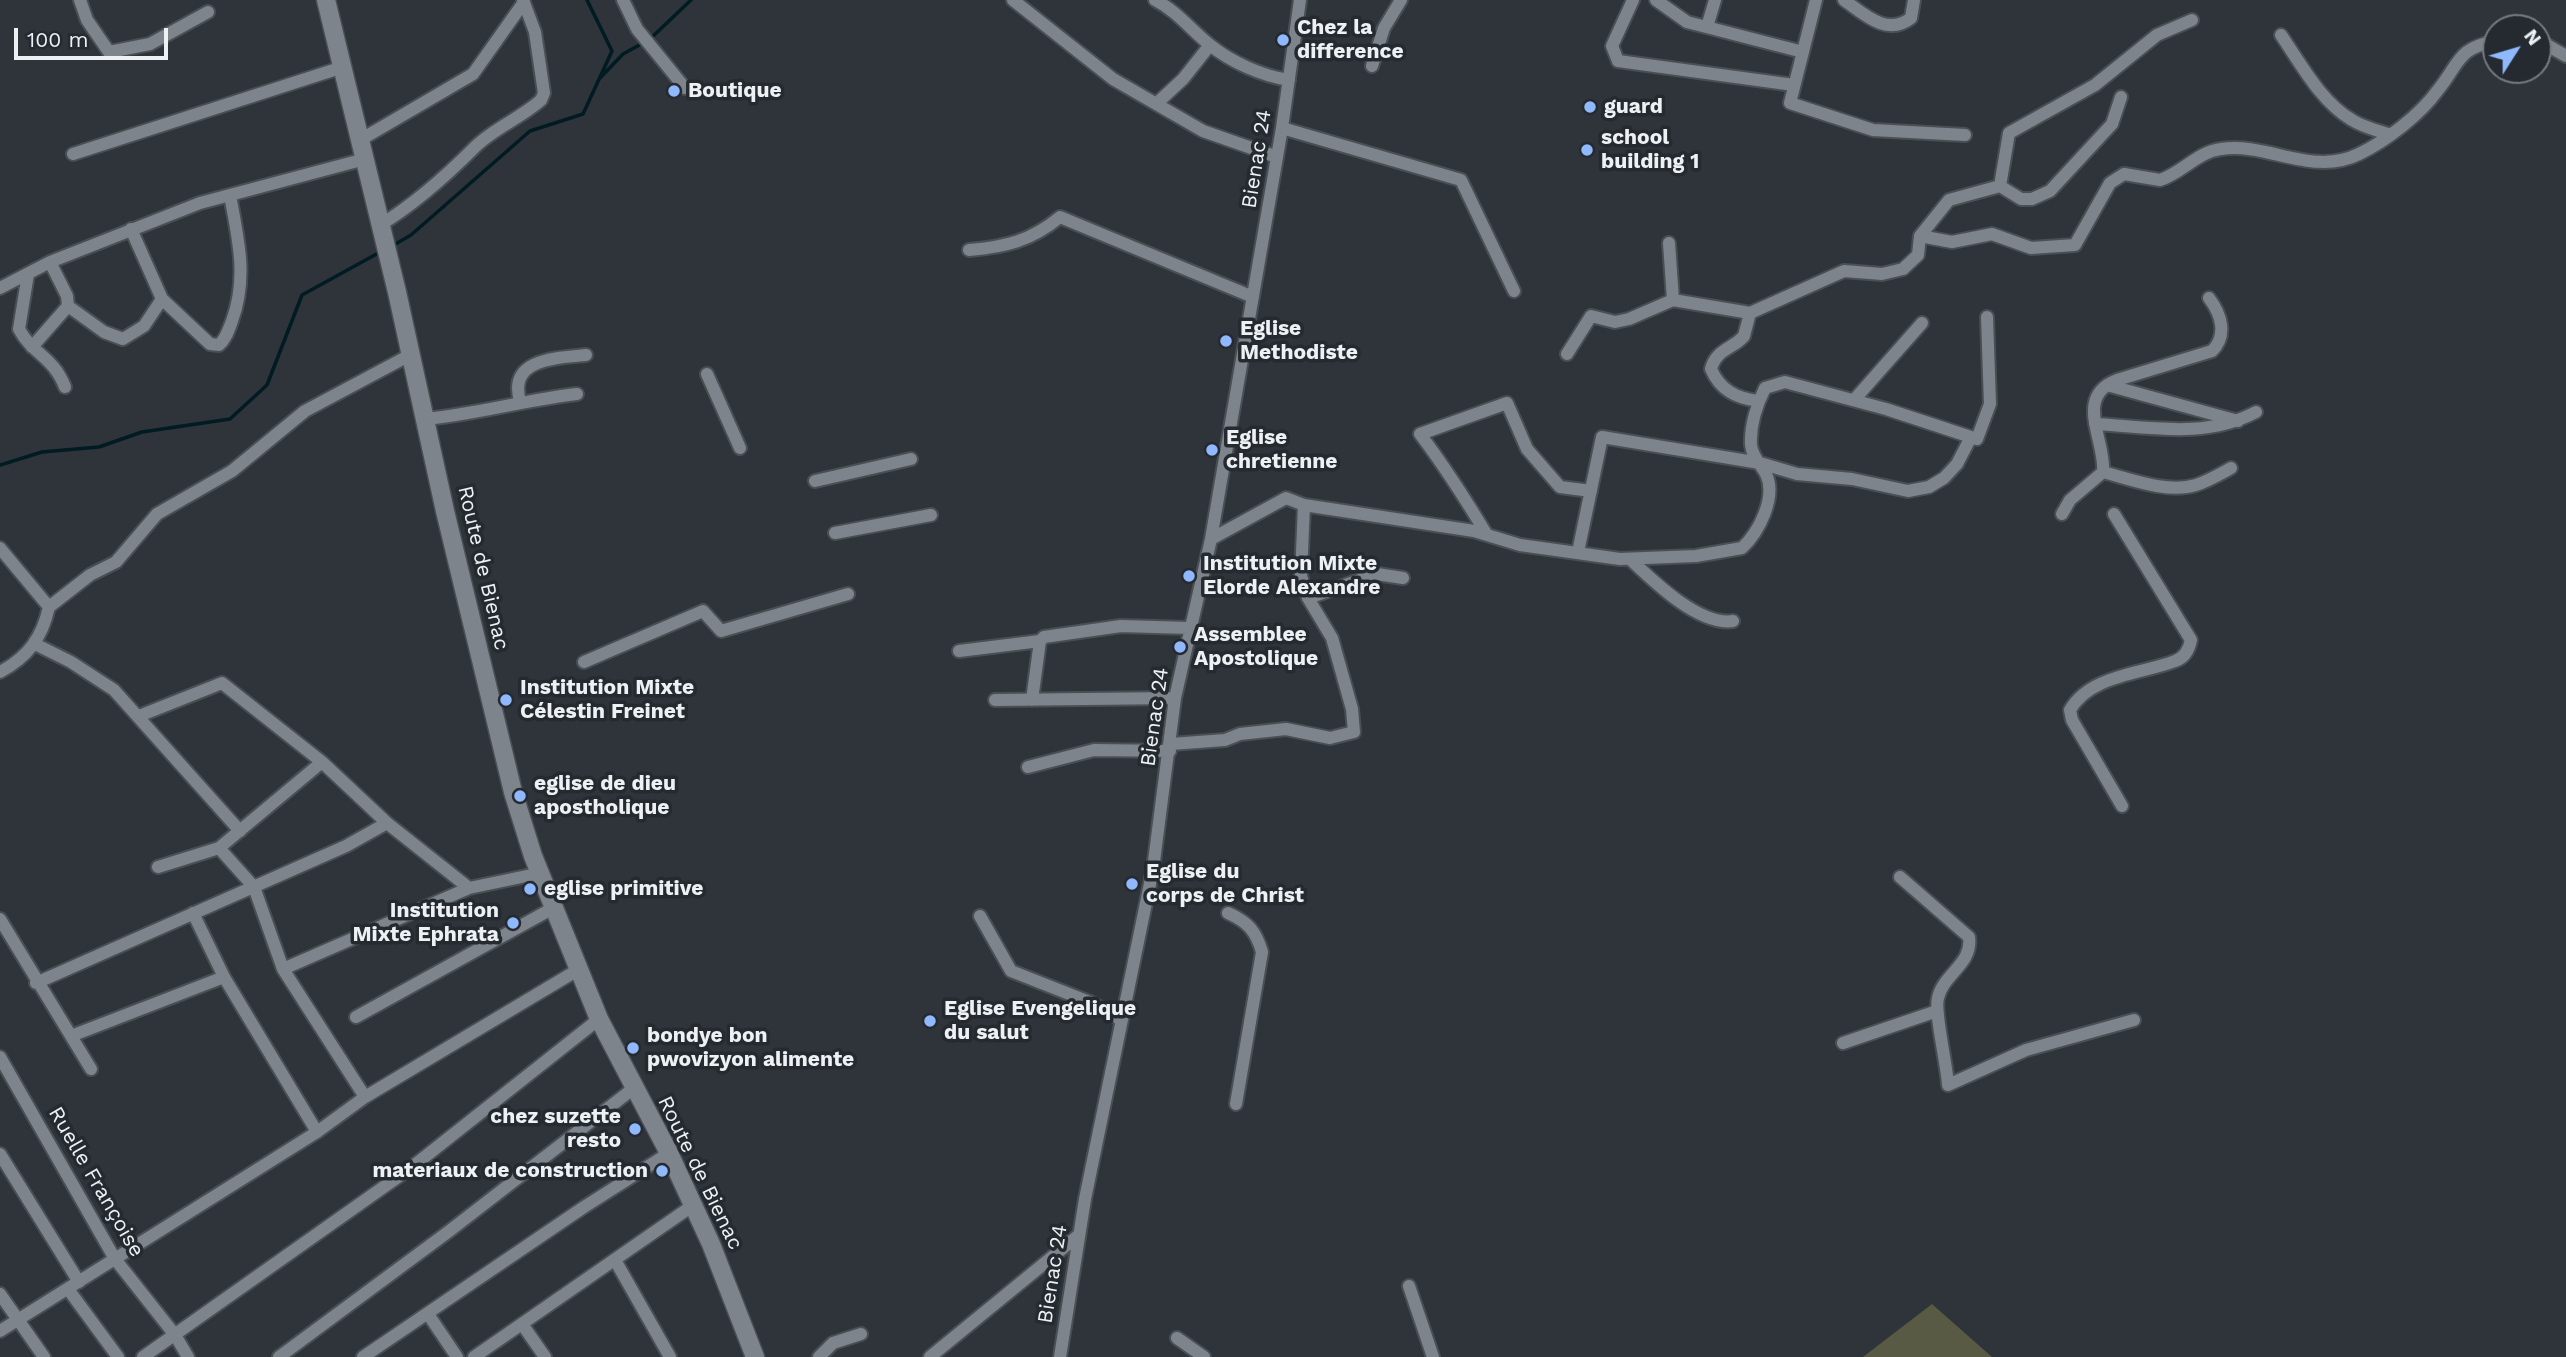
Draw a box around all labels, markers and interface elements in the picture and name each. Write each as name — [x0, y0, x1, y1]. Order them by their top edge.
scale bar — [18, 14, 172, 58]
north arrow — [2482, 14, 2552, 84]
place label: Chez la difference — [1297, 15, 1404, 65]
text: N — [2519, 25, 2546, 50]
text: 100 m — [27, 27, 89, 52]
marker: Chez la difference — [1275, 32, 1291, 48]
place label: Boutique — [688, 78, 782, 104]
marker: Boutique — [666, 83, 682, 99]
place label: guard — [1604, 94, 1663, 120]
marker: guard — [1582, 99, 1598, 115]
street label: Bienac 24 — [1237, 108, 1277, 210]
place label: school building 1 — [1601, 125, 1699, 175]
marker: school building 1 — [1579, 142, 1595, 158]
place label: Eglise Methodiste — [1240, 316, 1358, 366]
marker: Eglise Methodiste — [1218, 333, 1234, 349]
place label: Eglise chretienne — [1226, 425, 1338, 475]
marker: Eglise chretienne — [1204, 442, 1220, 458]
street label: Route de Bienac — [452, 483, 514, 653]
place label: Institution Mixte Elorde Alexandre — [1203, 551, 1380, 601]
marker: Institution Mixte Elorde Alexandre — [1181, 568, 1197, 584]
place label: Assemblee Apostolique — [1194, 622, 1318, 672]
marker: Assemblee Apostolique — [1172, 639, 1188, 655]
street label: Bienac 24 — [1136, 666, 1174, 768]
place label: Institution Mixte Célestin Freinet — [520, 675, 694, 725]
marker: Institution Mixte Célestin Freinet — [498, 692, 514, 708]
place label: eglise de dieu apostholique — [534, 771, 676, 821]
marker: eglise de dieu apostholique — [512, 788, 528, 804]
place label: Eglise du corps de Christ — [1146, 859, 1304, 909]
place label: eglise primitive — [544, 876, 703, 902]
marker: Eglise du corps de Christ — [1124, 876, 1140, 892]
marker: eglise primitive — [522, 881, 538, 897]
place label: Institution Mixte Ephrata — [352, 898, 499, 948]
marker: Institution Mixte Ephrata — [505, 915, 521, 931]
place label: Eglise Evengelique du salut — [944, 996, 1136, 1046]
marker: Eglise Evengelique du salut — [922, 1013, 938, 1029]
place label: bondye bon pwovizyon alimente — [647, 1023, 854, 1073]
marker: bondye bon pwovizyon alimente — [625, 1040, 641, 1056]
street label: Route de Bienac — [652, 1092, 748, 1254]
street label: Ruelle Françoise — [43, 1102, 149, 1262]
place label: chez suzette resto — [490, 1104, 621, 1154]
marker: chez suzette resto — [627, 1121, 643, 1137]
place label: materiaux de construction — [372, 1158, 648, 1184]
marker: materiaux de construction — [654, 1163, 670, 1179]
street label: Bienac 24 — [1033, 1223, 1073, 1325]

